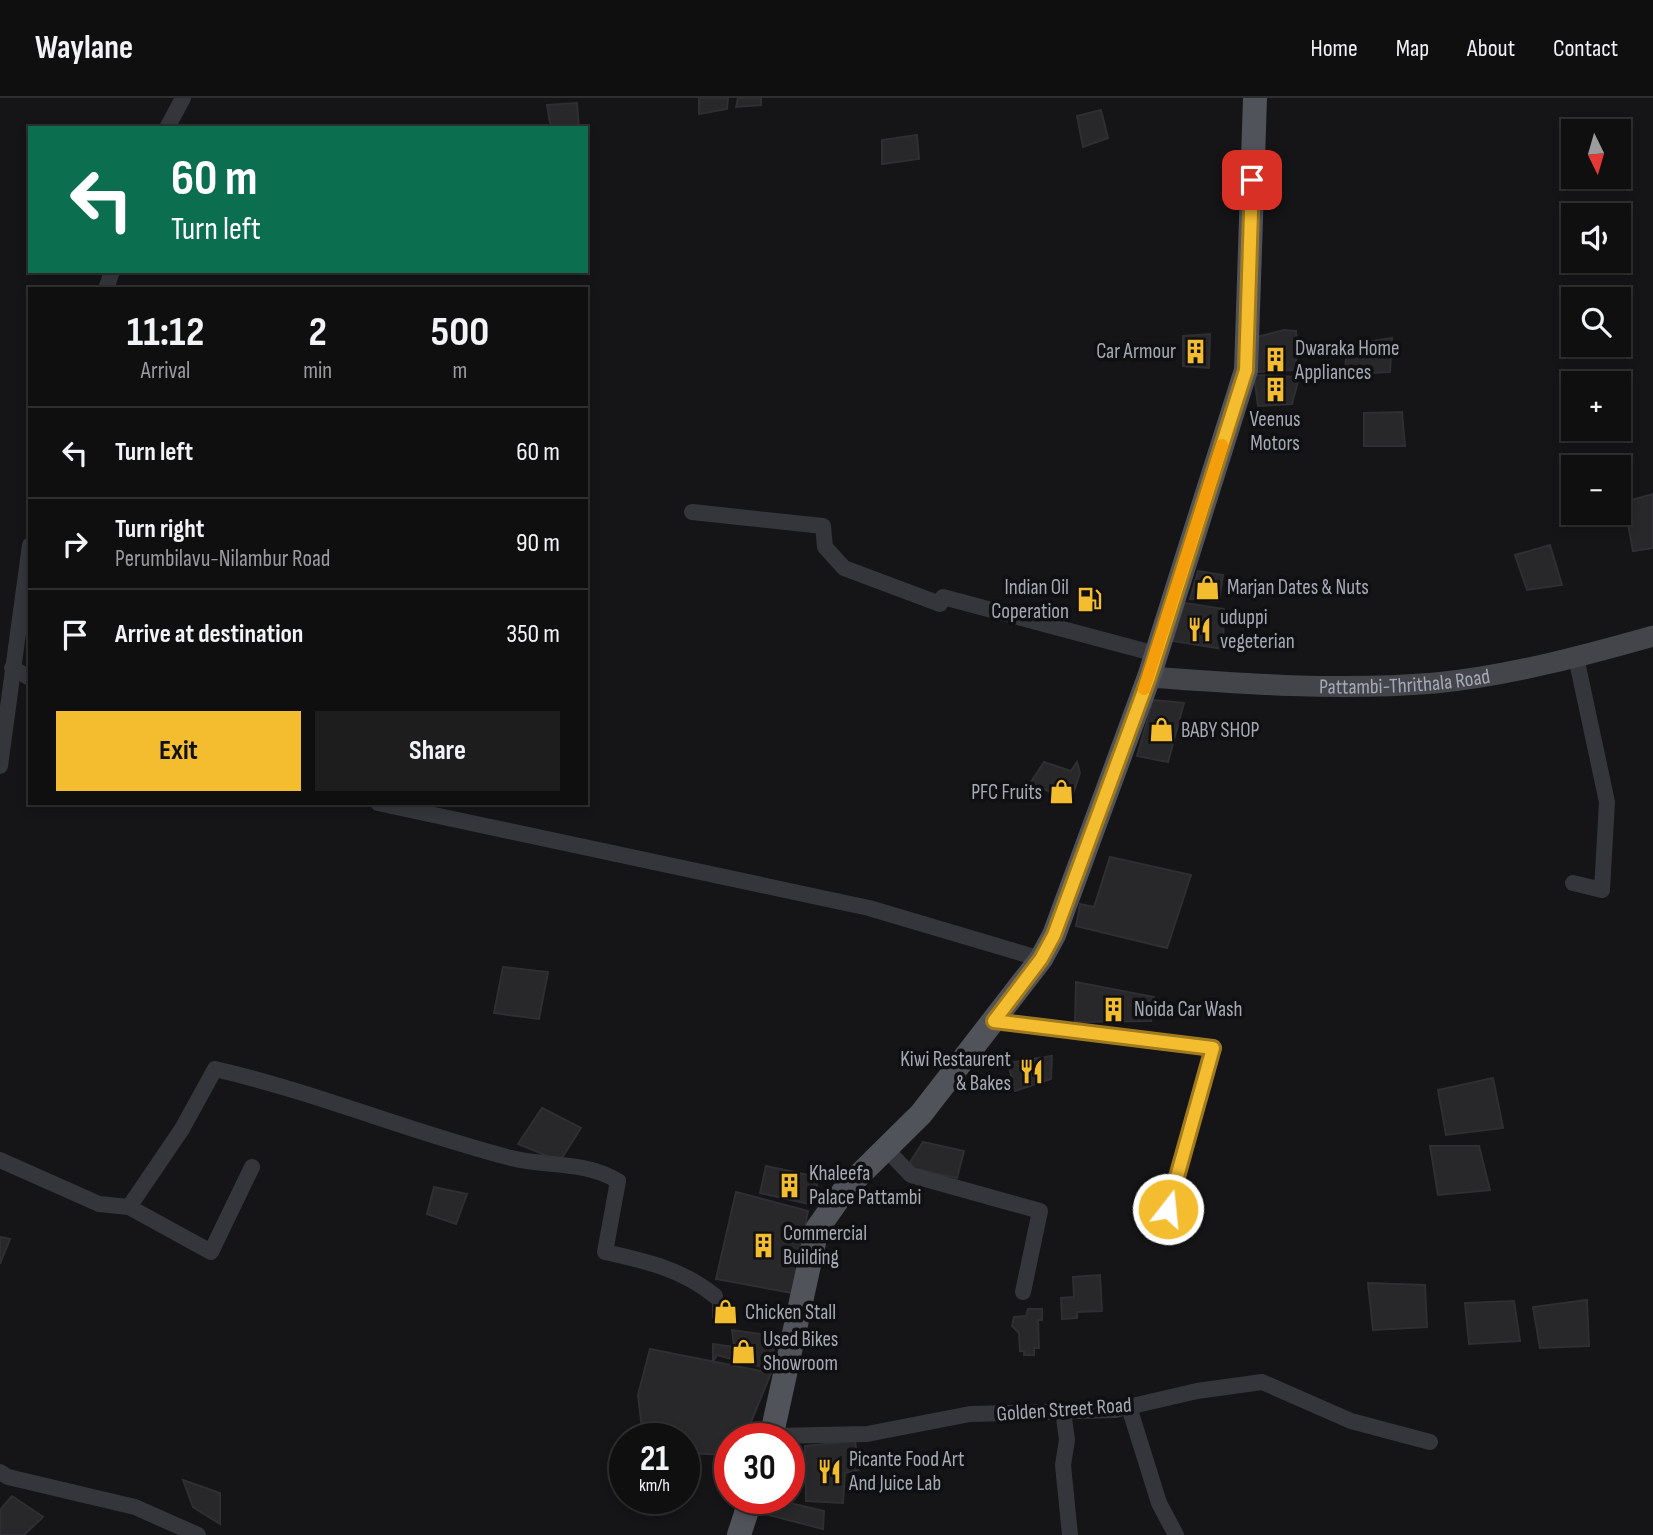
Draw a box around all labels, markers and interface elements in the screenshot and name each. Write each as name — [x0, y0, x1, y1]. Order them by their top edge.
text: Waylane — [35, 28, 133, 68]
text: Home — [1310, 34, 1358, 63]
text: Map — [1396, 34, 1429, 63]
text: About — [1467, 34, 1515, 63]
text: Contact — [1553, 34, 1618, 63]
north arrow — [1561, 119, 1631, 189]
map controls — [1561, 119, 1631, 525]
text: 60 m — [171, 150, 258, 209]
pin — [1222, 150, 1282, 210]
icon: left — [56, 154, 147, 245]
icon: arrive — [1233, 161, 1271, 199]
button: sound — [1561, 203, 1631, 273]
text: Turn left — [171, 210, 261, 249]
button: search — [1561, 287, 1631, 357]
text: 11:12 — [127, 307, 204, 358]
text: 2 — [308, 307, 327, 358]
text: 500 — [431, 307, 489, 358]
place label: Dwaraka Home Appliances — [1294, 336, 1399, 385]
building icon: Car Armour — [1182, 337, 1210, 365]
place label: Car Armour — [1096, 339, 1176, 364]
building icon: Dwaraka Home Appliances — [1261, 346, 1289, 374]
text: Arrival — [141, 357, 190, 385]
text: min — [303, 357, 332, 385]
text: m — [453, 357, 467, 385]
button: + — [1561, 371, 1631, 441]
building icon: Veenus Motors — [1261, 376, 1289, 404]
place label: Veenus Motors — [1250, 407, 1301, 456]
icon: left — [56, 434, 94, 472]
text: Turn left — [115, 437, 193, 468]
text: 60 m — [516, 437, 560, 468]
button: − — [1561, 455, 1631, 525]
text: Turn right — [115, 514, 204, 545]
icon: right — [56, 525, 94, 563]
text: 90 m — [516, 528, 560, 559]
text: Perumbilavu-Nilambur Road — [115, 545, 330, 573]
shop icon: Marjan Dates & Nuts — [1193, 573, 1221, 601]
place label: Indian Oil Coperation — [991, 575, 1069, 624]
place label: Marjan Dates & Nuts — [1227, 575, 1369, 600]
fuel station icon: Indian Oil Coperation — [1075, 585, 1103, 613]
place label: uduppi vegeterian — [1220, 605, 1295, 654]
restaurant icon: uduppi vegeterian — [1186, 615, 1214, 643]
icon: arrive — [56, 616, 94, 654]
text: Arrive at destination — [115, 619, 303, 650]
text: 350 m — [506, 619, 560, 650]
street label: Pattambi-Thrithala Road — [1319, 664, 1492, 700]
button: Exit — [56, 711, 301, 791]
button: Share — [315, 711, 560, 791]
shop icon: BABY SHOP — [1147, 716, 1175, 744]
place label: BABY SHOP — [1181, 718, 1260, 743]
shop icon: PFC Fruits — [1048, 778, 1076, 806]
place label: PFC Fruits — [971, 780, 1042, 805]
building icon: Noida Car Wash — [1100, 995, 1128, 1023]
place label: Noida Car Wash — [1134, 997, 1243, 1022]
place label: Kiwi Restaurent & Bakes — [900, 1047, 1011, 1096]
restaurant icon: Kiwi Restaurent & Bakes — [1017, 1057, 1045, 1085]
place label: Khaleefa Palace Pattambi — [809, 1161, 921, 1210]
building icon: Khaleefa Palace Pattambi — [775, 1171, 803, 1199]
position arrow — [1131, 1172, 1205, 1246]
place label: Commercial Building — [783, 1221, 867, 1270]
building icon: Commercial Building — [749, 1231, 777, 1259]
shop icon: Chicken Stall — [711, 1298, 739, 1326]
place label: Chicken Stall — [745, 1300, 836, 1325]
place label: Used Bikes Showroom — [763, 1327, 838, 1376]
shop icon: Used Bikes Showroom — [729, 1337, 757, 1365]
street label: Golden Street Road — [996, 1392, 1132, 1427]
speed limit sign: 30 — [714, 1423, 805, 1514]
text: 21 — [640, 1438, 669, 1481]
place label: Picante Food Art And Juice Lab — [848, 1447, 964, 1496]
restaurant icon: Picante Food Art And Juice Lab — [815, 1457, 843, 1485]
text: km/h — [639, 1475, 670, 1496]

